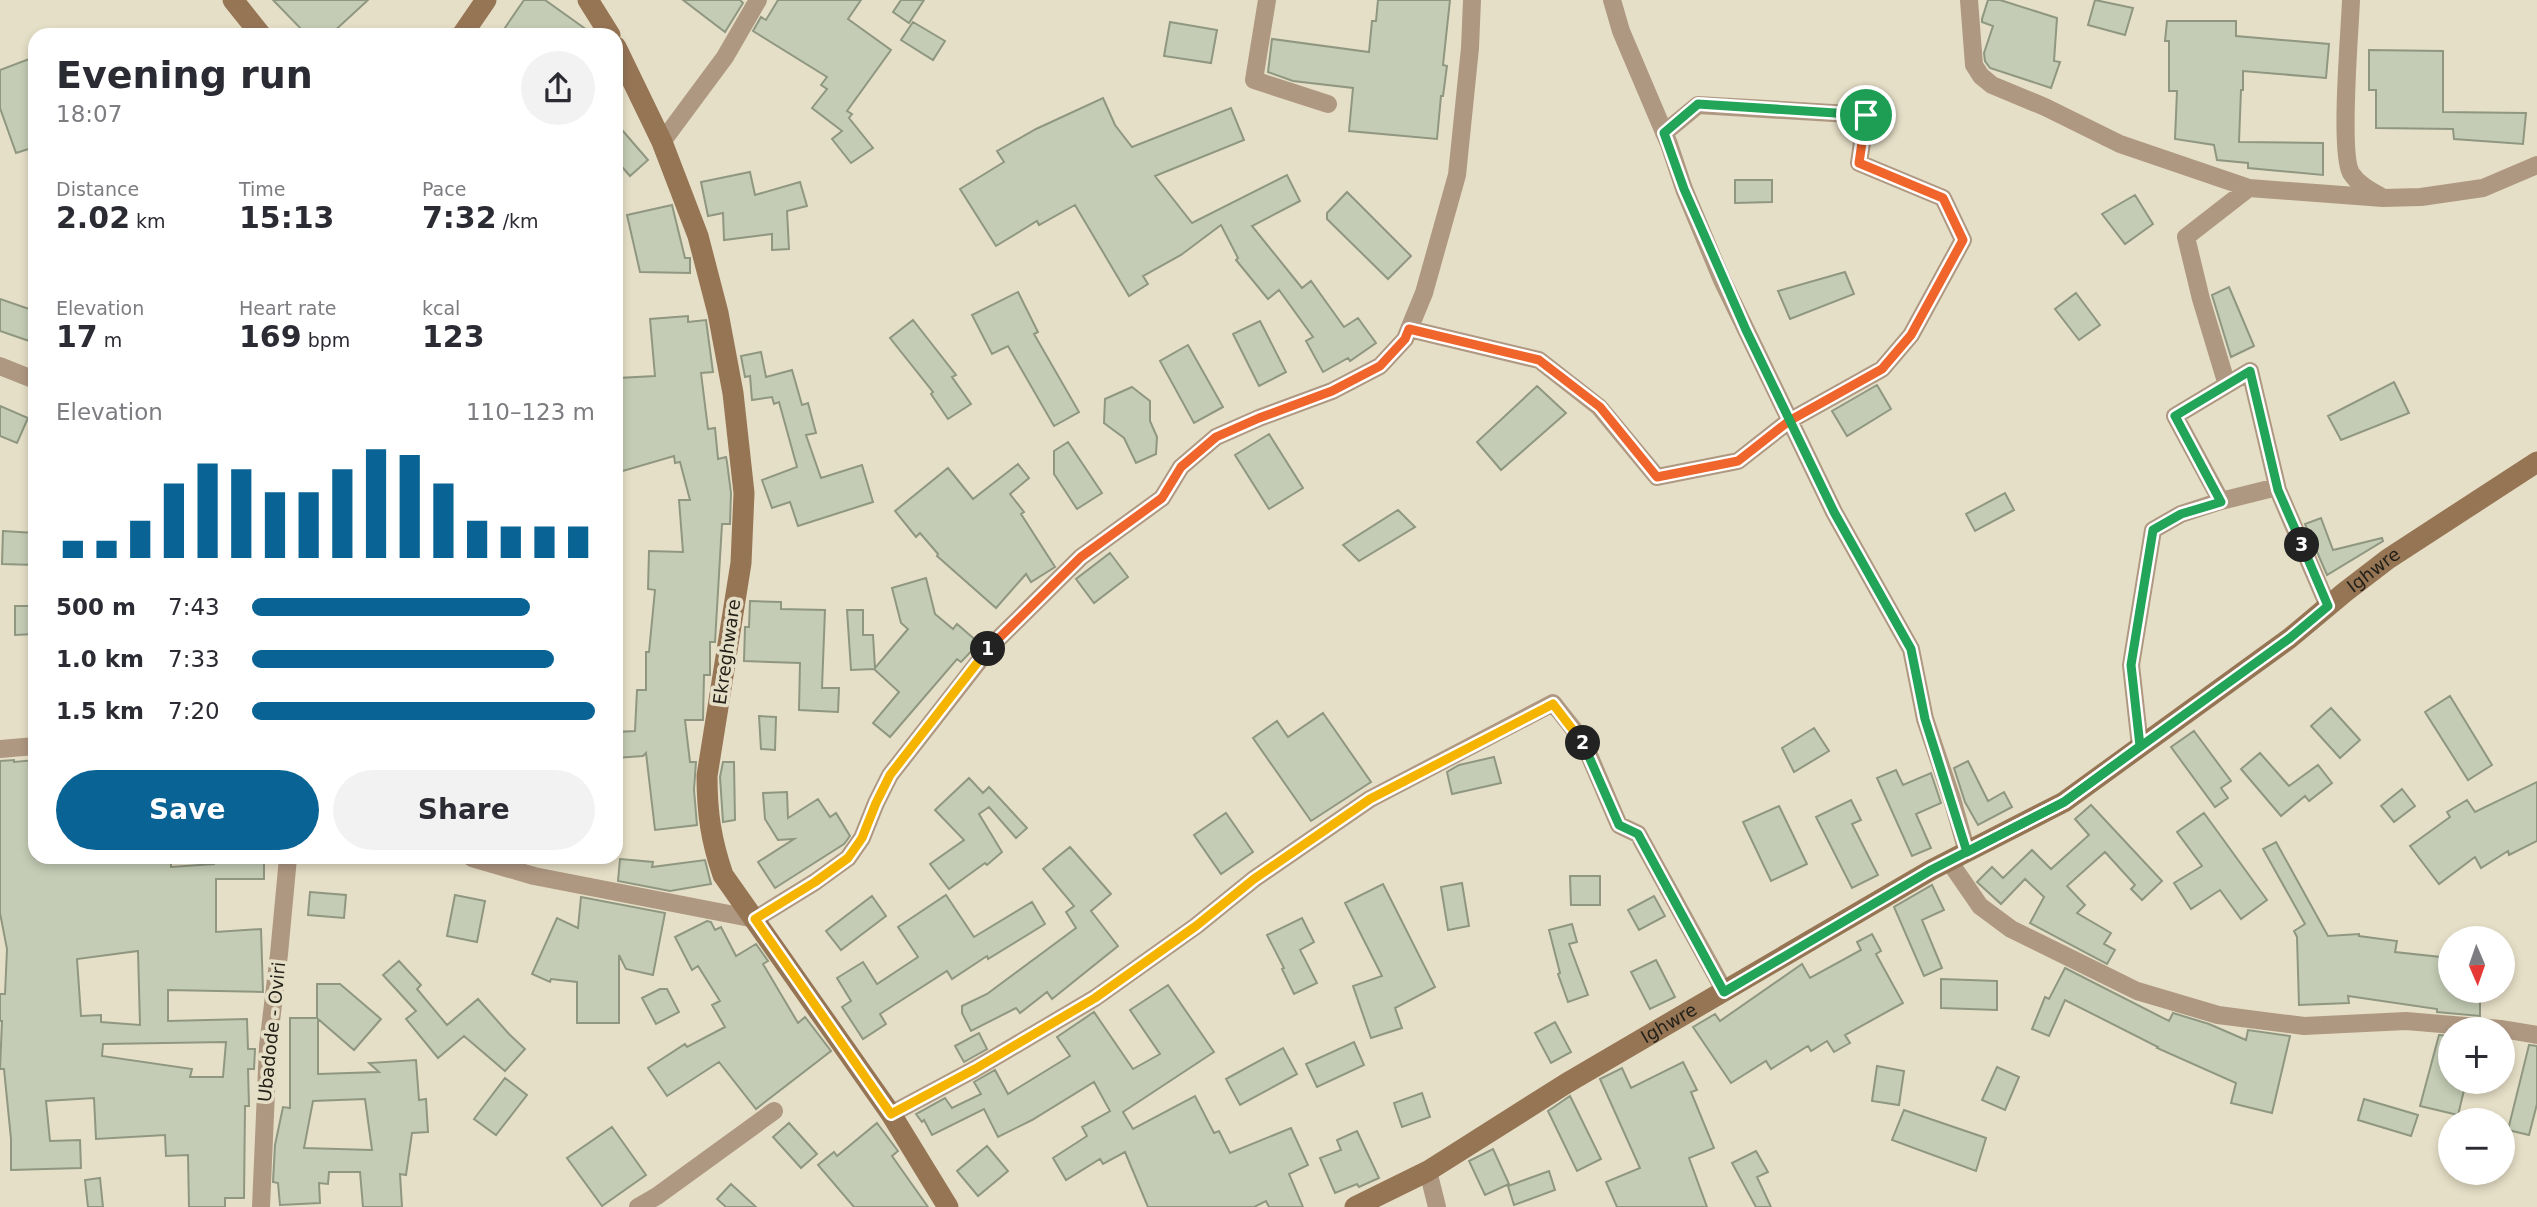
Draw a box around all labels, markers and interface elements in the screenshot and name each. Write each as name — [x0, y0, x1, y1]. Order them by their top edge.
button: share — [521, 51, 595, 125]
text: Evening run — [56, 53, 313, 97]
pin — [1836, 85, 1896, 145]
icon: arrive — [1847, 96, 1885, 134]
text: 18:07 — [56, 101, 122, 127]
text: Distance — [56, 178, 139, 200]
text: Time — [239, 178, 286, 200]
text: Pace — [422, 178, 466, 200]
text: 2.02 — [56, 200, 130, 235]
text: 15:13 — [239, 200, 335, 235]
text: 7:32 — [422, 200, 497, 235]
text: km — [130, 210, 166, 232]
text: /km — [497, 210, 539, 232]
text: Elevation — [56, 297, 144, 319]
text: Heart rate — [239, 297, 337, 319]
text: kcal — [422, 297, 460, 319]
text: 17 — [56, 319, 98, 354]
text: 169 — [239, 319, 302, 354]
text: 123 — [422, 319, 485, 354]
text: m — [98, 329, 122, 351]
text: bpm — [302, 329, 350, 351]
text: Elevation — [56, 399, 163, 425]
text: 110–123 m — [466, 399, 595, 425]
pin: 3 — [2284, 528, 2320, 562]
text: 3 — [2295, 533, 2308, 555]
street label: Ighwre — [2343, 543, 2404, 597]
text: 500 m — [56, 594, 136, 620]
text: 7:43 — [168, 594, 220, 620]
street label: Ekreghware — [709, 598, 744, 706]
pin: 1 — [970, 632, 1006, 666]
text: 1 — [981, 637, 994, 659]
text: 1.0 km — [56, 646, 144, 672]
text: 7:33 — [168, 646, 220, 672]
text: 1.5 km — [56, 698, 144, 724]
text: 7:20 — [168, 698, 220, 724]
pin: 2 — [1566, 726, 1600, 760]
text: 2 — [1576, 731, 1589, 753]
button: Save — [56, 770, 319, 850]
button: Share — [333, 770, 595, 850]
north arrow — [2438, 926, 2515, 1003]
map controls — [2438, 926, 2515, 1185]
street label: Ubadode - Oviri — [254, 961, 289, 1103]
street label: Ighwre — [1637, 998, 1700, 1047]
button: + — [2438, 1017, 2515, 1094]
button: − — [2438, 1108, 2515, 1185]

